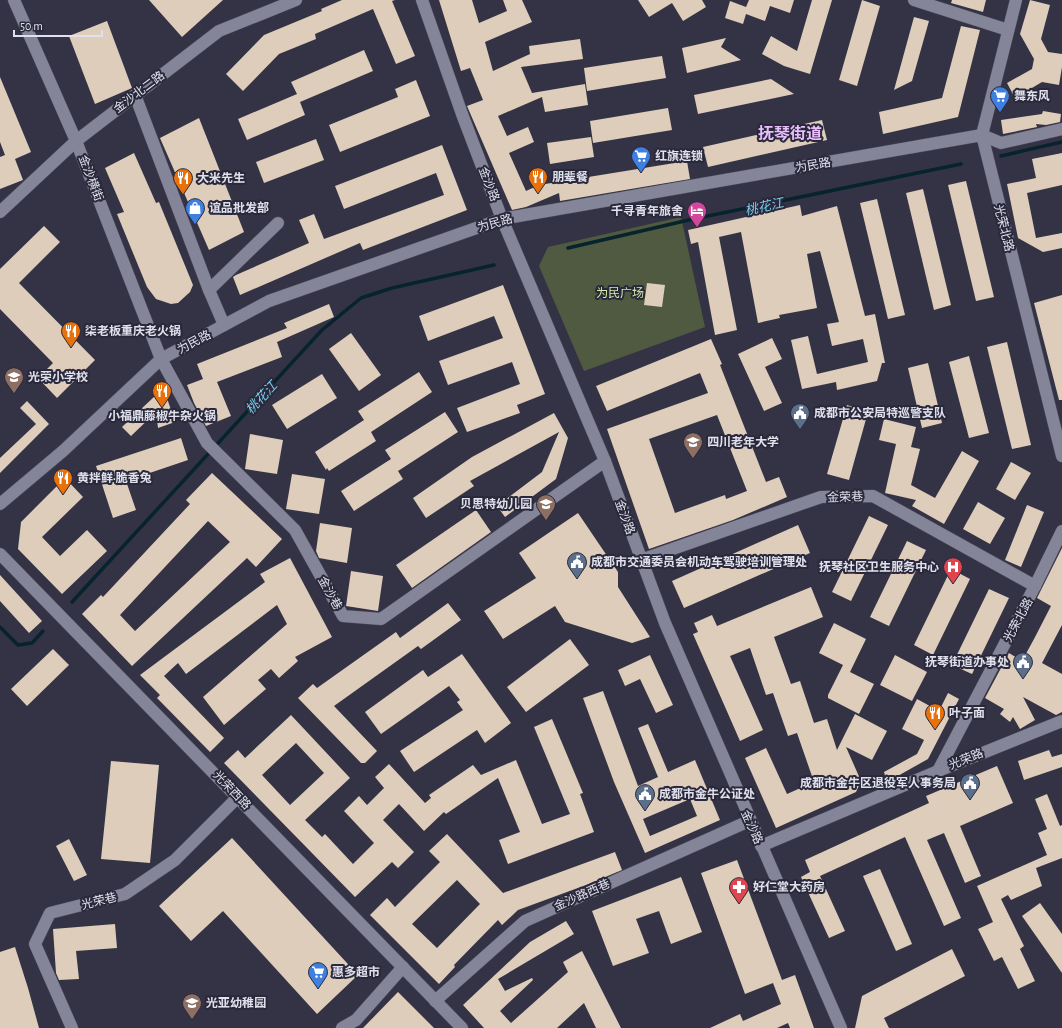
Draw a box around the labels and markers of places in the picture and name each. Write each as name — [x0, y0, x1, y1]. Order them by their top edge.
supermarket icon: 舞东风 — [989, 85, 1011, 113]
place label: 舞东风 — [1014, 89, 1050, 102]
supermarket icon: 红旗连锁 — [630, 145, 652, 173]
place label: 红旗连锁 — [655, 149, 703, 162]
restaurant icon: 朋辈餐 — [527, 166, 549, 194]
restaurant icon: 大米先生 — [172, 167, 194, 195]
place label: 朋辈餐 — [552, 170, 588, 183]
place label: 大米先生 — [197, 172, 245, 184]
shop icon: 谊品批发部 — [184, 197, 206, 225]
hotel icon: 千寻青年旅舍 — [686, 200, 708, 228]
place label: 谊品批发部 — [209, 201, 269, 214]
place label: 千寻青年旅舍 — [611, 204, 683, 217]
restaurant icon: 柒老板重庆老火锅 — [60, 320, 82, 348]
place label: 柒老板重庆老火锅 — [85, 324, 181, 337]
school or university icon: 光荣小学校 — [3, 366, 25, 394]
place label: 光荣小学校 — [28, 370, 88, 383]
restaurant icon: 小福鼎藤椒牛杂火锅 — [151, 380, 173, 408]
public building icon: 成都市公安局特巡警支队 — [789, 402, 811, 430]
place label: 成都市公安局特巡警支队 — [814, 406, 946, 419]
place label: 小福鼎藤椒牛杂火锅 — [108, 409, 216, 422]
school or university icon: 四川老年大学 — [682, 431, 704, 459]
place label: 四川老年大学 — [707, 435, 779, 448]
restaurant icon: 黄拌鲜·脆香兔 — [52, 467, 74, 495]
place label: 黄拌鲜·脆香兔 — [77, 471, 152, 484]
school or university icon: 贝思特幼儿园 — [535, 493, 557, 521]
place label: 贝思特幼儿园 — [460, 497, 532, 510]
public building icon: 成都市交通委员会机动车驾驶培训管理处 — [566, 551, 588, 579]
place label: 成都市交通委员会机动车驾驶培训管理处 — [591, 555, 807, 568]
hospital icon: 抚琴社区卫生服务中心 — [942, 556, 964, 584]
place label: 抚琴社区卫生服务中心 — [819, 560, 939, 573]
public building icon: 抚琴街道办事处 — [1012, 651, 1034, 679]
place label: 抚琴街道办事处 — [925, 655, 1009, 668]
restaurant icon: 叶子面 — [924, 702, 946, 730]
place label: 叶子面 — [949, 706, 985, 719]
public building icon: 成都市金牛区退役军人事务局 — [959, 772, 981, 800]
place label: 成都市金牛区退役军人事务局 — [800, 776, 956, 789]
public building icon: 成都市金牛公证处 — [634, 783, 656, 811]
place label: 成都市金牛公证处 — [659, 787, 755, 800]
pharmacy icon: 好仁堂大药房 — [728, 876, 750, 904]
place label: 好仁堂大药房 — [753, 880, 825, 893]
supermarket icon: 惠多超市 — [307, 961, 329, 989]
place label: 惠多超市 — [332, 965, 380, 978]
school or university icon: 光亚幼稚园 — [181, 992, 203, 1020]
place label: 光亚幼稚园 — [206, 996, 266, 1009]

